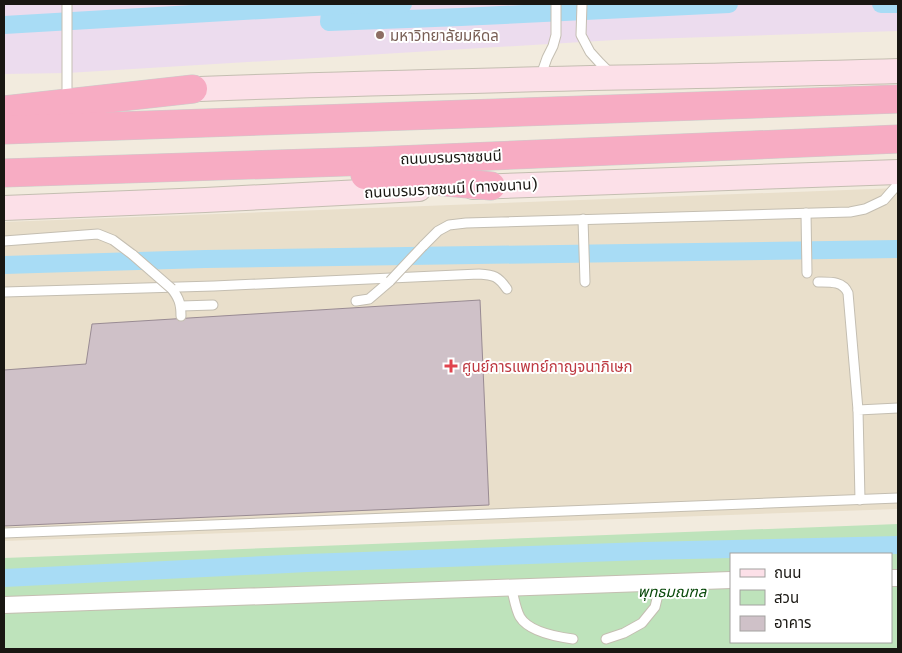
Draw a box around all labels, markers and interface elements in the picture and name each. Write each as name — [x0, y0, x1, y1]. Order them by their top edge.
place label: มหาวิทยาลัยมหิดล — [390, 26, 499, 45]
marker: มหาวิทยาลัยมหิดล — [374, 29, 386, 41]
street label: ถนนบรมราชชนนี — [400, 146, 502, 168]
street label: ถนนบรมราชชนนี (ทางขนาน) — [364, 174, 538, 202]
place label: ศูนย์การแพทย์กาญจนาภิเษก — [462, 357, 633, 376]
marker: ศูนย์การแพทย์กาญจนาภิเษก — [444, 359, 458, 373]
legend — [730, 553, 892, 643]
text: ถนน — [774, 563, 801, 582]
park label: พุทธมณฑล — [638, 582, 707, 601]
text: สวน — [774, 588, 799, 607]
text: อาคาร — [774, 613, 811, 632]

